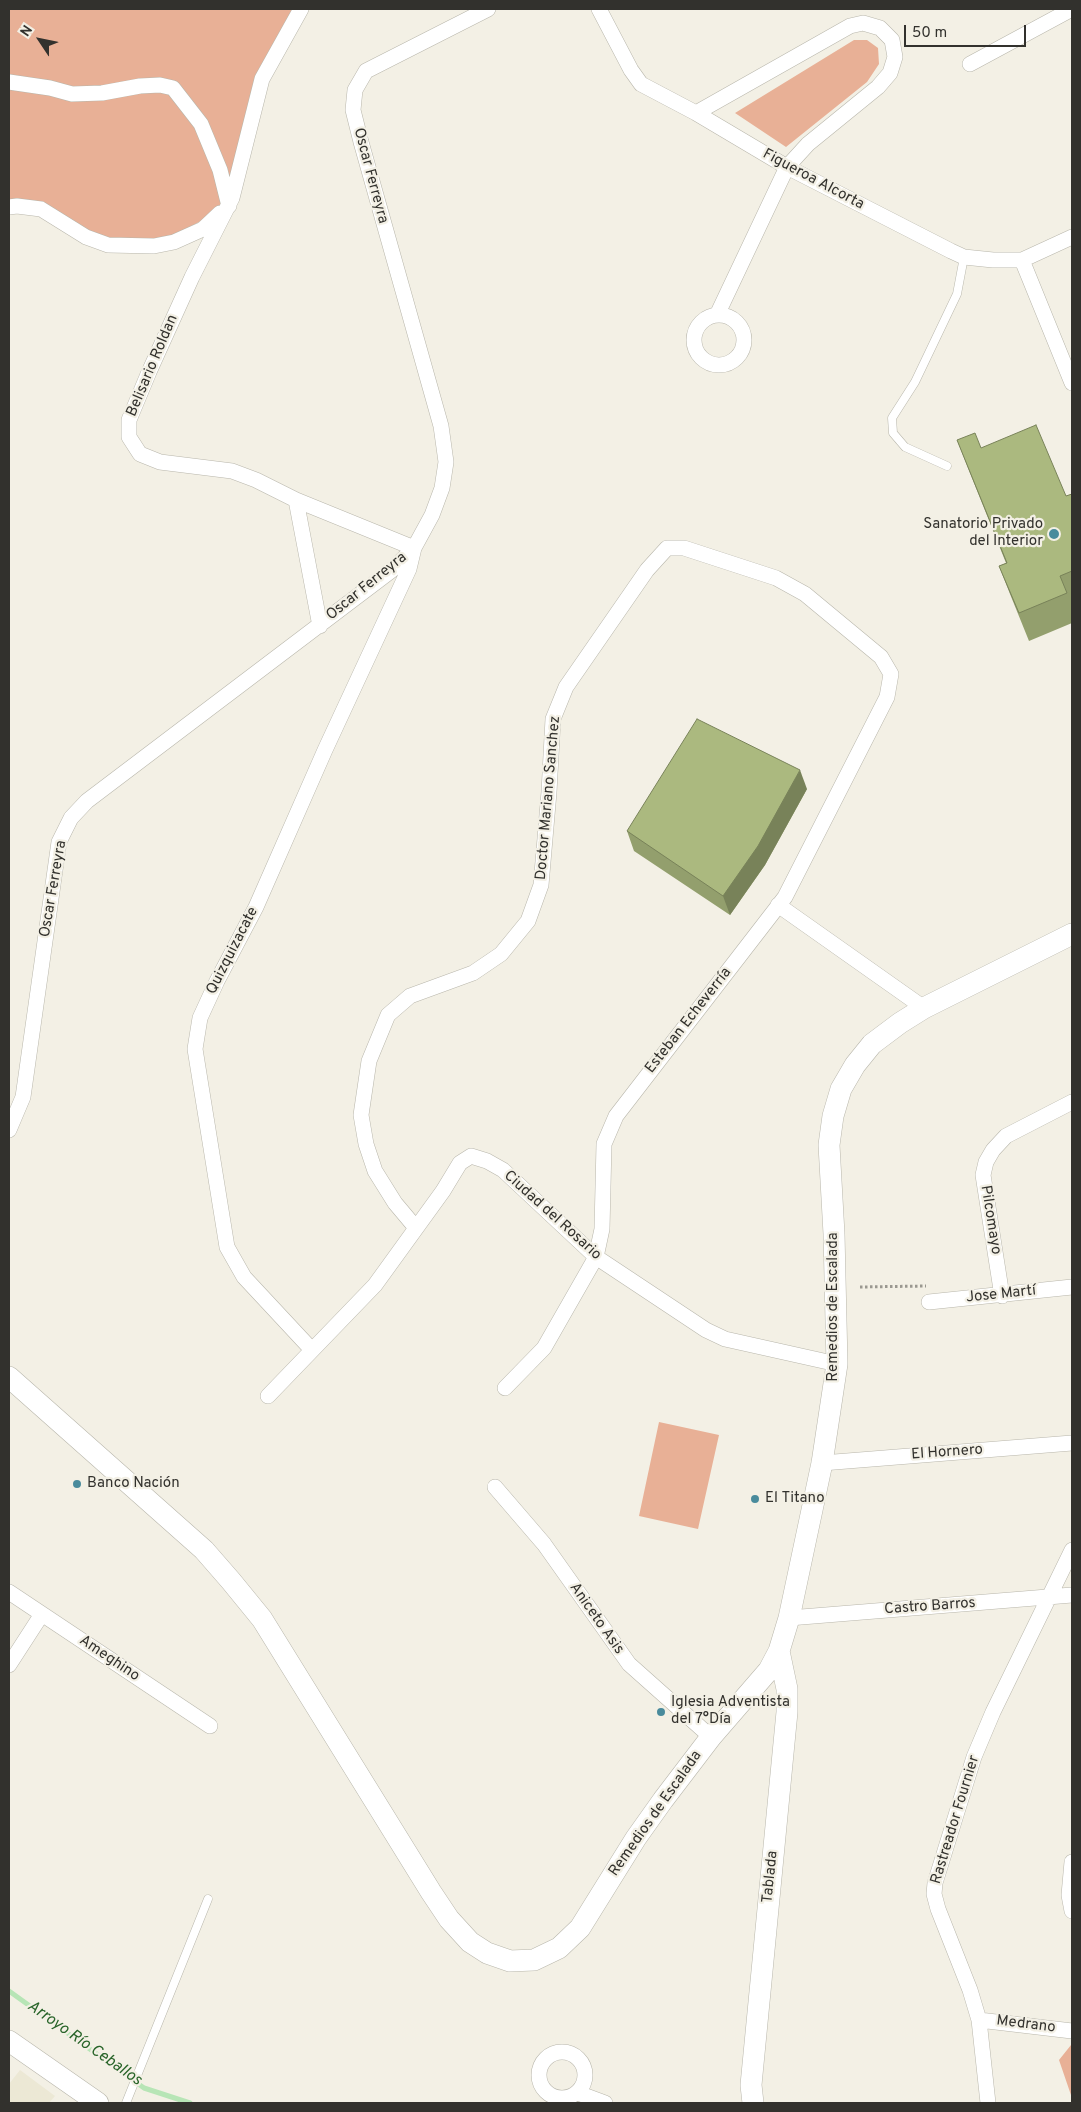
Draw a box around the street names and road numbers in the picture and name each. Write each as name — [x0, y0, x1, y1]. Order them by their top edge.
street label: Oscar Ferreyra — [349, 126, 391, 226]
street label: Figueroa Alcorta — [759, 146, 867, 214]
street label: Belisario Roldan — [123, 312, 183, 420]
street label: Oscar Ferreyra — [323, 549, 411, 625]
street label: Doctor Mariano Sanchez — [533, 715, 565, 881]
street label: Oscar Ferreyra — [37, 839, 71, 939]
street label: Quizquizacate — [203, 904, 263, 998]
street label: Esteban Echeverría — [642, 964, 736, 1078]
street label: Ciudad del Rosario — [500, 1167, 604, 1265]
street label: Pilcomayo — [976, 1184, 1004, 1256]
street label: Remedios de Escalada — [825, 1232, 843, 1382]
street label: Jose Martí — [965, 1282, 1037, 1308]
street label: El Hornero — [911, 1442, 983, 1464]
street label: Aniceto Asis — [565, 1580, 627, 1658]
street label: Castro Barros — [884, 1595, 976, 1619]
street label: Ameghino — [75, 1632, 143, 1686]
street label: Remedios de Escalada — [606, 1748, 706, 1880]
street label: Rastreador Fournier — [928, 1754, 984, 1886]
street label: Tablada — [759, 1850, 783, 1904]
street label: Medrano — [995, 2012, 1057, 2038]

